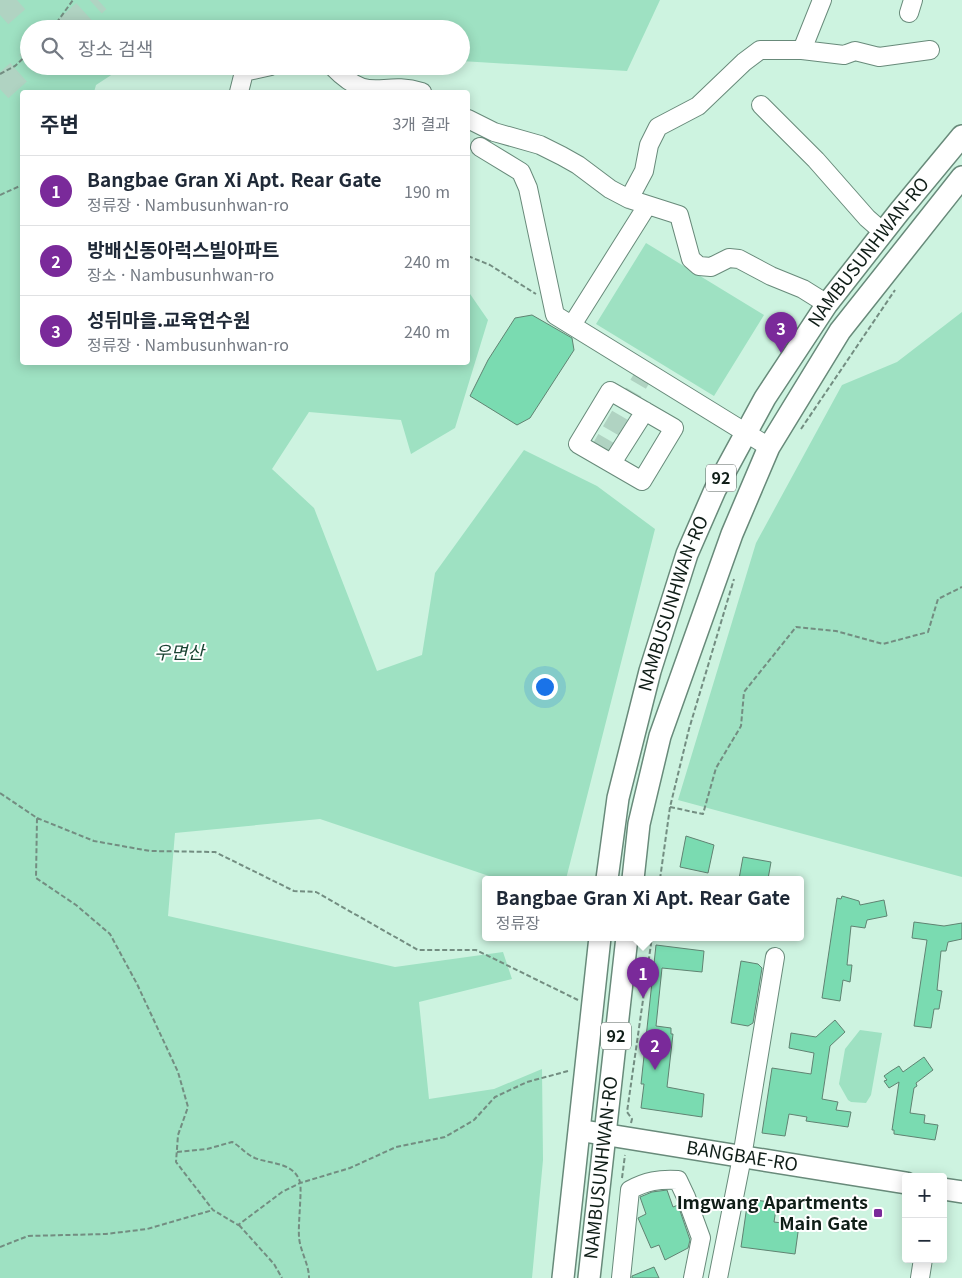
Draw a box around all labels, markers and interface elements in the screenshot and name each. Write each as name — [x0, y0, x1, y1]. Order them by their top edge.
search box — [20, 20, 470, 75]
icon: search — [38, 34, 66, 62]
text: 장소 검색 — [78, 34, 153, 61]
text: 주변 — [40, 108, 79, 138]
text: 3개 결과 — [392, 111, 450, 135]
text: Bangbae Gran Xi Apt. Rear Gate — [87, 165, 381, 192]
street label: NAMBUSUNHWAN-RO — [800, 170, 934, 331]
text: 1 — [51, 179, 61, 203]
text: 190 m — [404, 179, 450, 203]
text: 정류장 · Nambusunhwan-ro — [87, 192, 289, 216]
text: 방배신동아럭스빌아파트 — [87, 235, 279, 262]
text: 2 — [51, 249, 61, 273]
text: 240 m — [404, 249, 450, 273]
text: 장소 · Nambusunhwan-ro — [87, 262, 274, 286]
text: 성뒤마을.교육연수원 — [87, 305, 251, 332]
pin: 3 — [765, 312, 797, 353]
text: 3 — [51, 319, 61, 343]
text: 240 m — [404, 319, 450, 343]
text: 정류장 · Nambusunhwan-ro — [87, 332, 289, 356]
road number: 92 — [706, 464, 736, 492]
street label: NAMBUSUNHWAN-RO — [630, 511, 713, 694]
park label: 우면산 — [154, 638, 206, 664]
your location — [532, 674, 558, 700]
popup — [482, 876, 804, 941]
text: Bangbae Gran Xi Apt. Rear Gate — [496, 883, 790, 910]
text: 정류장 — [496, 910, 540, 934]
pin: 1 — [627, 957, 659, 998]
road number: 92 — [601, 1022, 631, 1050]
pin: 2 — [639, 1029, 671, 1070]
street label: NAMBUSUNHWAN-RO — [576, 1075, 622, 1260]
street label: BANGBAE-RO — [685, 1133, 800, 1176]
map controls — [902, 1173, 947, 1263]
button: + — [902, 1173, 947, 1218]
place label: Imgwang Apartments Main Gate — [677, 1188, 868, 1235]
marker: Imgwang Apartments Main Gate — [872, 1207, 884, 1219]
button: − — [902, 1218, 947, 1263]

